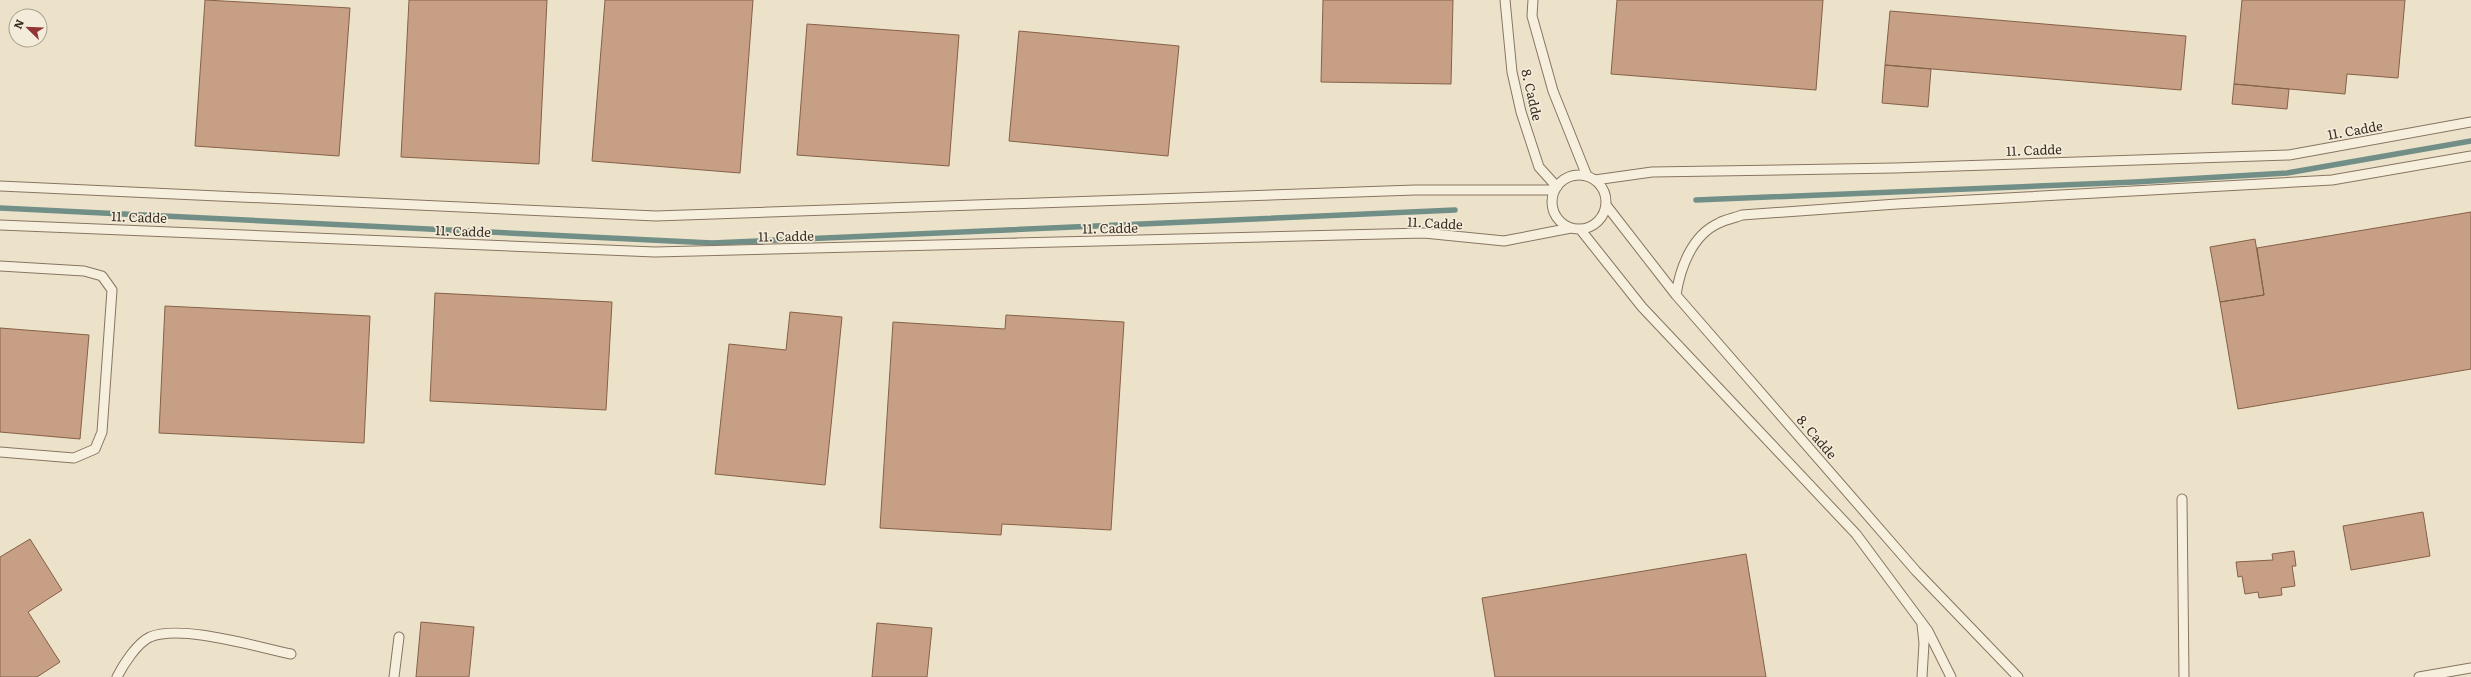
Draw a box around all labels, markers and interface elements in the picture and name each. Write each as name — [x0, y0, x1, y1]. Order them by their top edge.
north arrow — [8, 8, 48, 48]
text: N — [9, 16, 27, 31]
street label: 8. Cadde — [1517, 67, 1548, 123]
street label: 11. Cadde — [2326, 115, 2384, 144]
street label: 11. Cadde — [2006, 139, 2062, 160]
street label: 11. Cadde — [111, 206, 167, 227]
street label: 11. Cadde — [1407, 212, 1464, 233]
street label: 11. Cadde — [1082, 218, 1138, 237]
street label: 11. Cadde — [435, 220, 491, 241]
street label: 11. Cadde — [758, 226, 814, 245]
street label: 8. Cadde — [1793, 411, 1842, 463]

